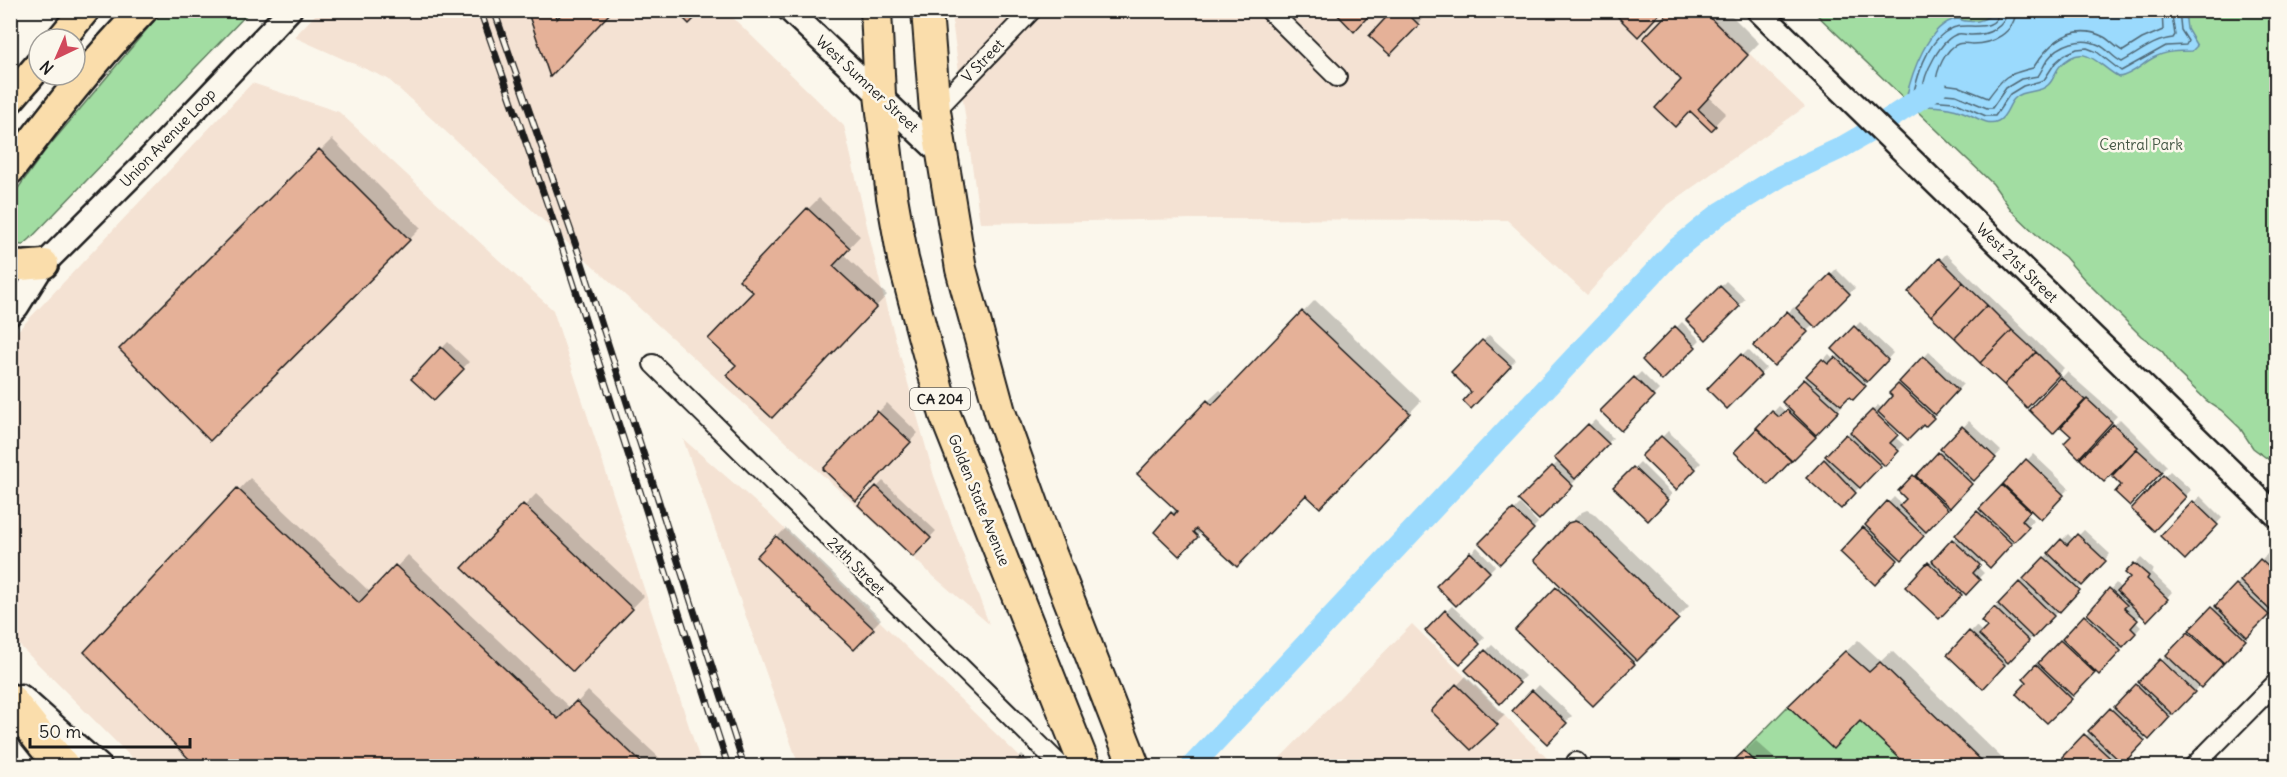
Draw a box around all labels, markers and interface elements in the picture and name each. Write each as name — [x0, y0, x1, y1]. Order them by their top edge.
north arrow — [27, 27, 87, 87]
street label: West Sumner Street — [812, 31, 923, 136]
street label: V Street — [957, 35, 1008, 86]
text: N — [36, 57, 58, 79]
street label: Union Avenue Loop — [116, 84, 220, 191]
park label: Central Park — [2099, 135, 2183, 154]
street label: West 21st Street — [1973, 219, 2062, 306]
road number: CA 204 — [910, 388, 970, 410]
street label: Golden State Avenue — [944, 431, 1015, 568]
street label: 24th Street — [823, 533, 889, 599]
scale bar — [30, 711, 190, 749]
text: 50 m — [39, 720, 81, 743]

